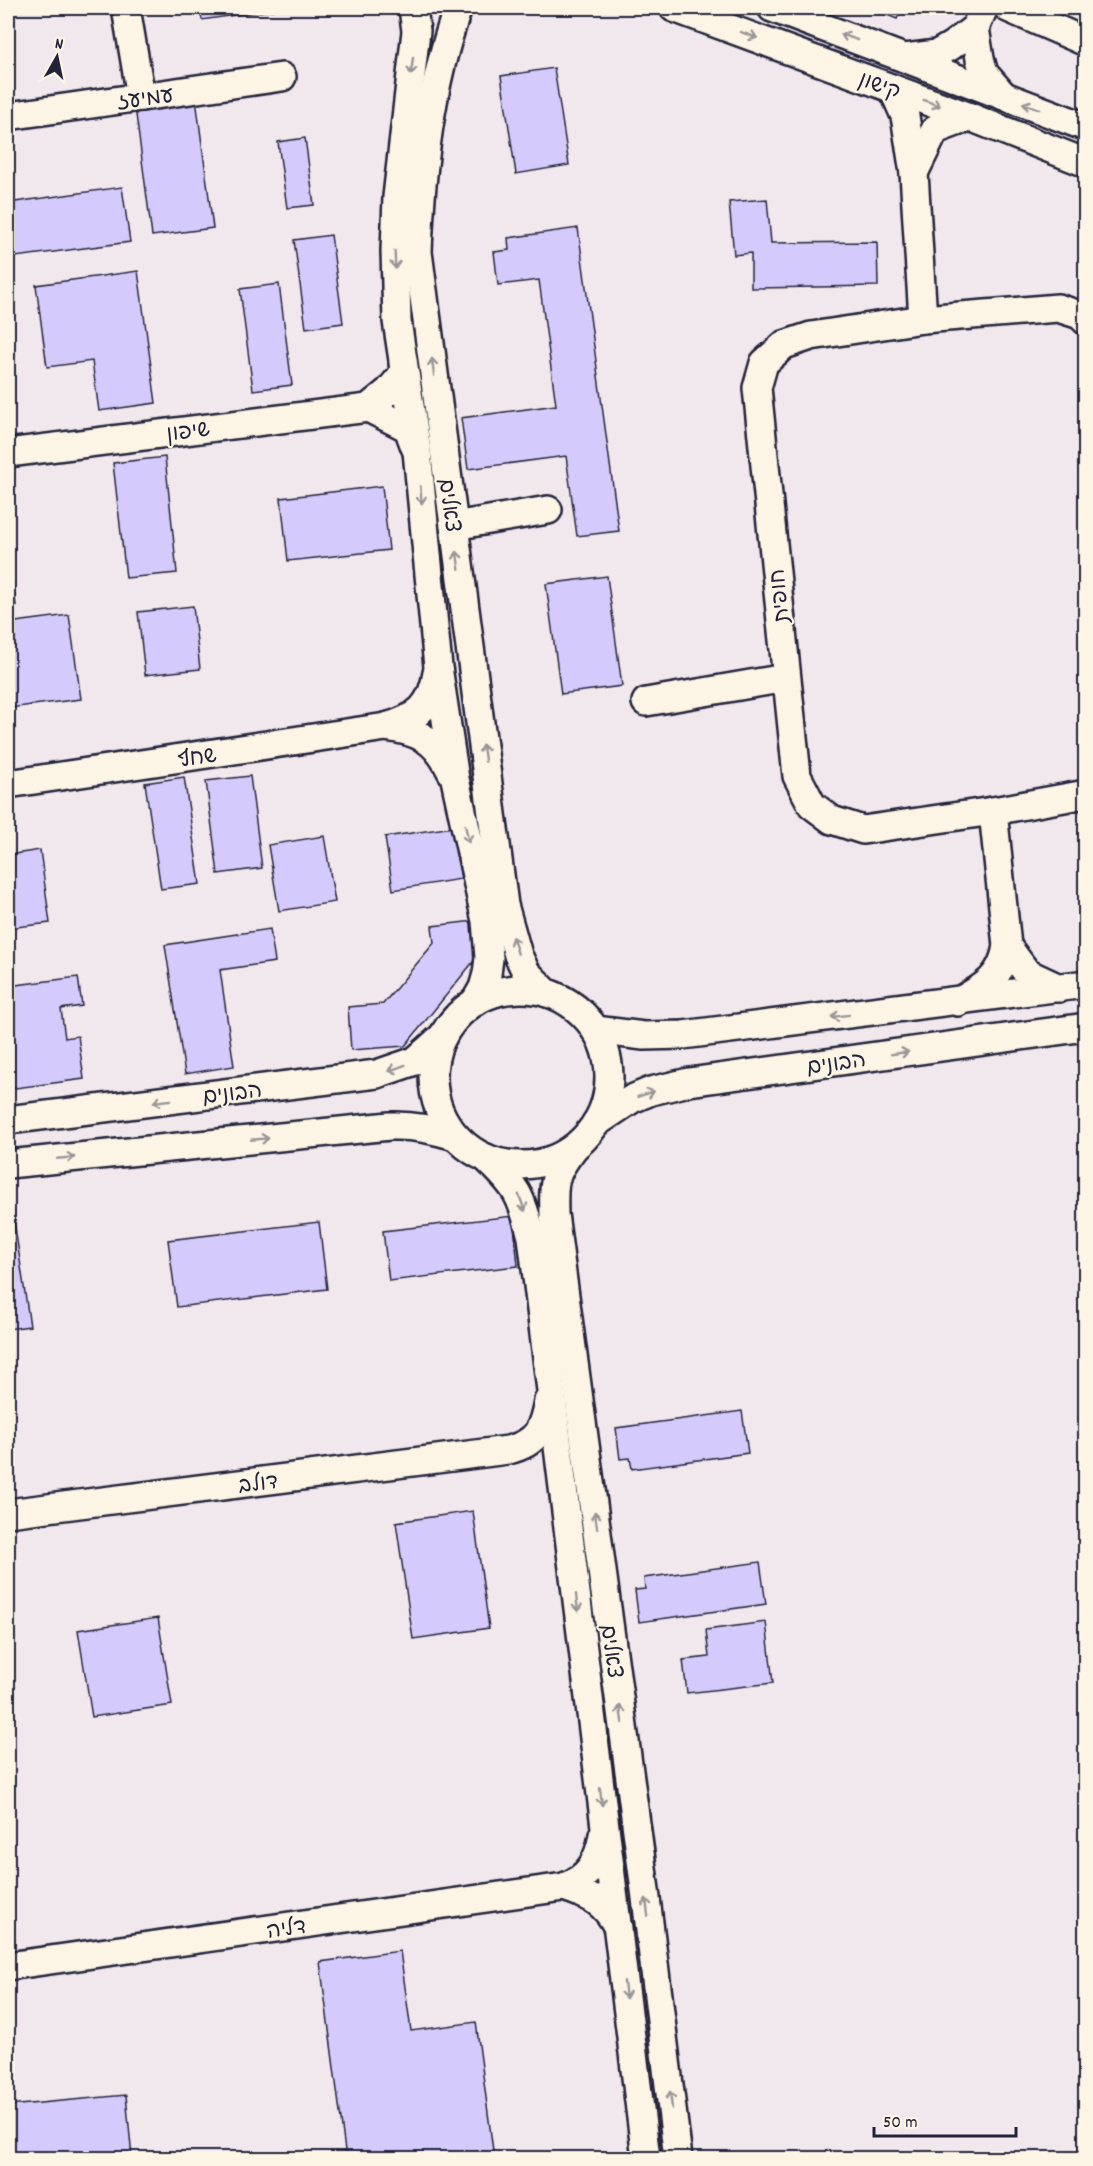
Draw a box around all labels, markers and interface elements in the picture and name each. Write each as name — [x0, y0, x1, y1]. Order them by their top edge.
north arrow — [27, 27, 87, 87]
one-way arrow — [739, 31, 758, 42]
one-way arrow — [840, 31, 858, 42]
text: N — [53, 33, 65, 57]
one-way arrow — [406, 55, 417, 75]
street label: קישון — [853, 65, 904, 109]
street label: עמיעז — [115, 81, 176, 120]
one-way arrow — [922, 99, 941, 110]
one-way arrow — [1022, 100, 1041, 111]
one-way arrow — [389, 249, 401, 269]
one-way arrow — [427, 357, 438, 377]
street label: שיפון — [165, 415, 212, 452]
street label: צאלים — [428, 477, 467, 534]
one-way arrow — [416, 485, 427, 504]
one-way arrow — [453, 550, 464, 570]
street label: חופית — [763, 567, 800, 625]
street label: שחף — [176, 741, 219, 778]
one-way arrow — [478, 744, 489, 764]
one-way arrow — [461, 824, 473, 843]
one-way arrow — [509, 936, 520, 955]
one-way arrow — [831, 1011, 850, 1022]
street label: הבונים — [805, 1046, 868, 1085]
one-way arrow — [890, 1047, 910, 1058]
one-way arrow — [388, 1063, 406, 1074]
street label: הבונים — [201, 1076, 264, 1115]
one-way arrow — [636, 1087, 655, 1098]
one-way arrow — [153, 1096, 173, 1107]
one-way arrow — [249, 1133, 269, 1144]
one-way arrow — [55, 1152, 75, 1163]
one-way arrow — [517, 1193, 528, 1211]
street label: דולב — [237, 1468, 280, 1503]
one-way arrow — [590, 1511, 601, 1531]
one-way arrow — [571, 1593, 582, 1613]
street label: צאלים — [590, 1623, 629, 1680]
one-way arrow — [616, 1704, 627, 1724]
one-way arrow — [596, 1787, 607, 1806]
one-way arrow — [641, 1897, 652, 1917]
street label: דליה — [265, 1912, 308, 1949]
one-way arrow — [620, 1980, 631, 2000]
one-way arrow — [665, 2091, 676, 2111]
scale bar — [874, 2100, 1016, 2138]
text: 50 m — [883, 2111, 918, 2136]

